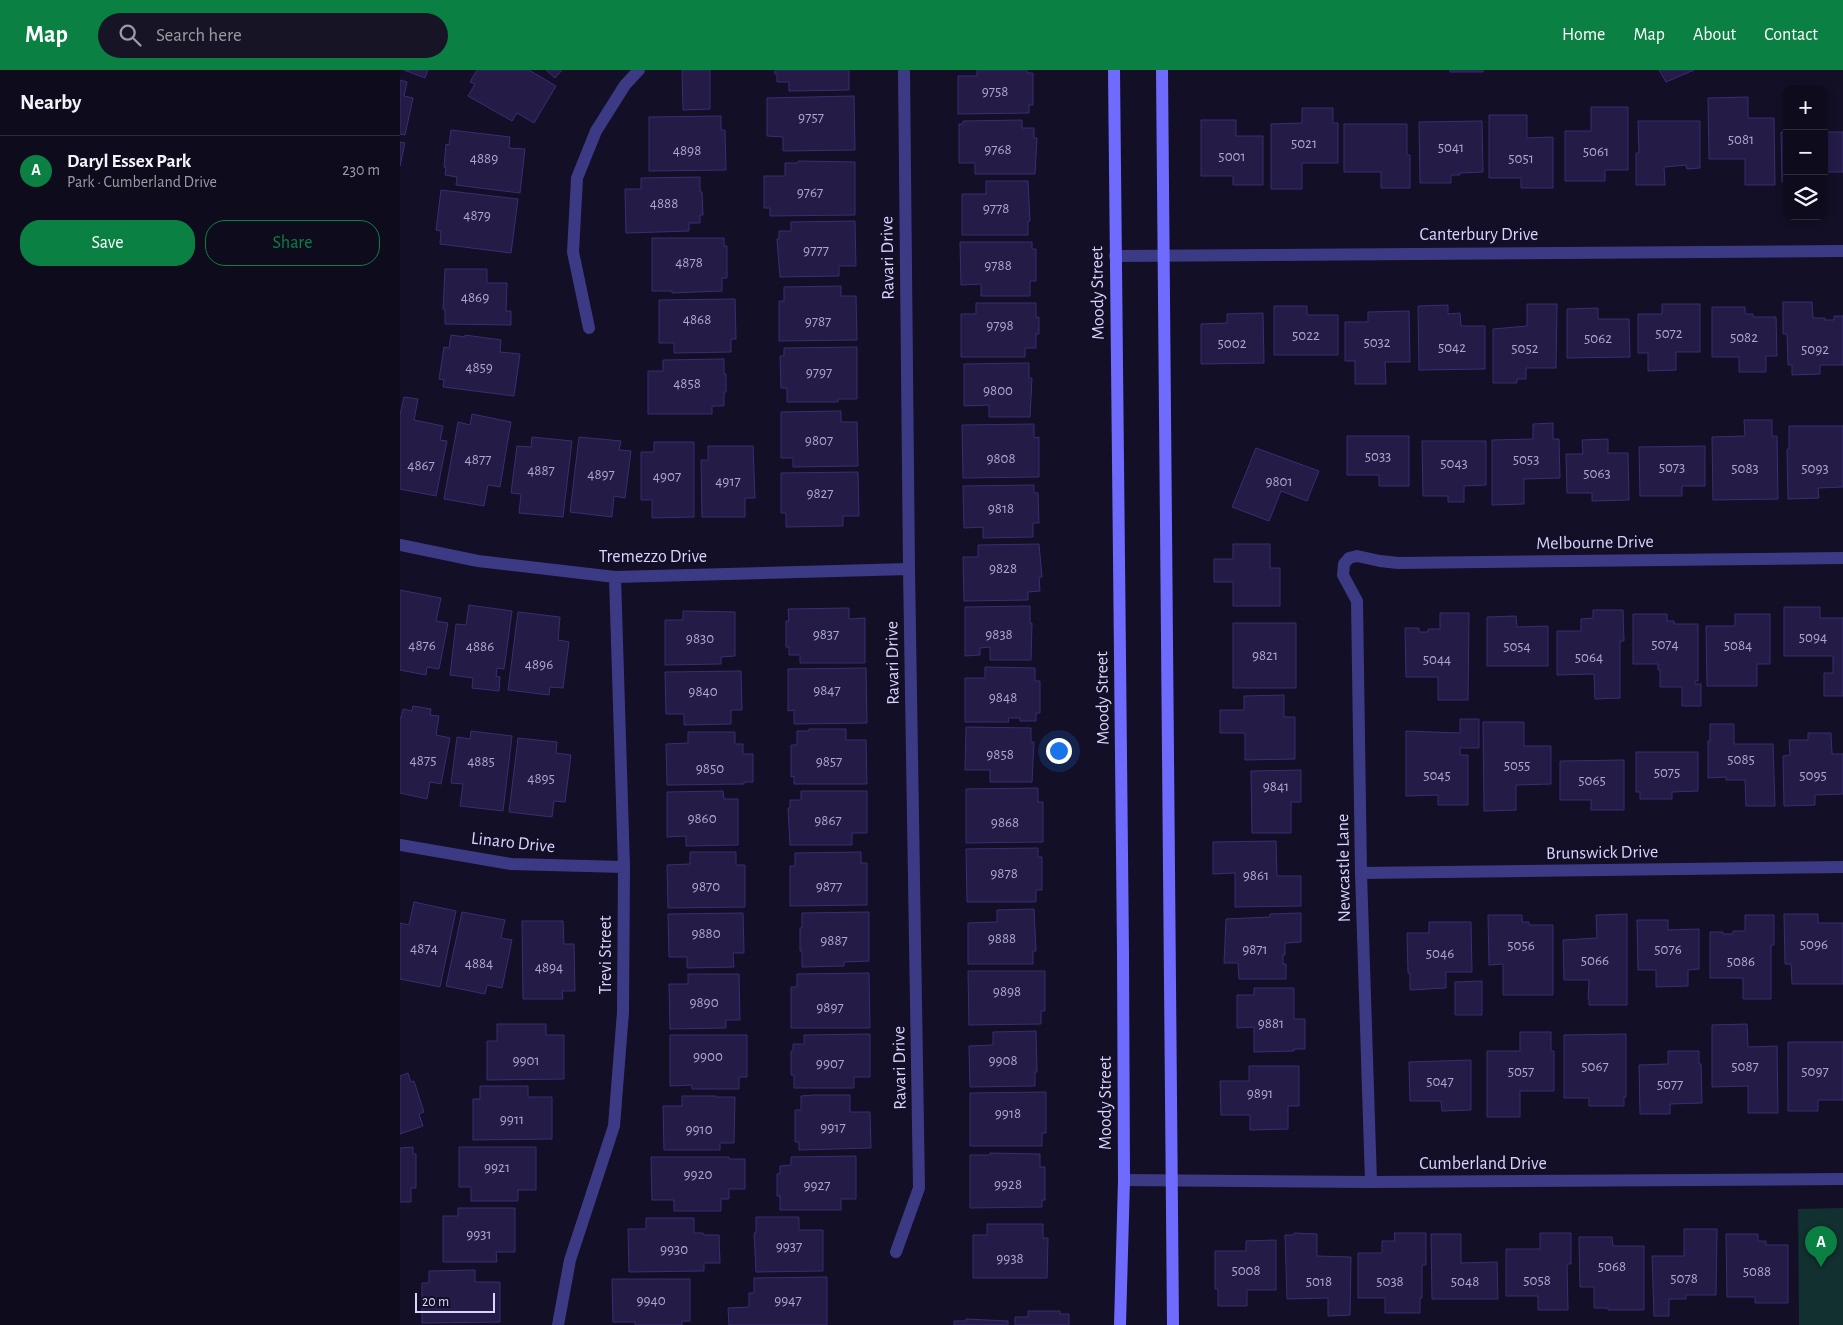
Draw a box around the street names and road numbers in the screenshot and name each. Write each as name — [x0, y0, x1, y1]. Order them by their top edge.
street label: Ravari Drive — [878, 216, 898, 300]
street label: Canterbury Drive — [1420, 226, 1538, 244]
street label: Moody Street — [1088, 246, 1108, 340]
street label: Melbourne Drive — [1536, 533, 1654, 553]
street label: Tremezzo Drive — [599, 548, 707, 566]
street label: Ravari Drive — [883, 621, 903, 705]
street label: Moody Street — [1093, 651, 1113, 745]
street label: Newcastle Lane — [1334, 814, 1354, 922]
street label: Linaro Drive — [470, 830, 556, 856]
street label: Brunswick Drive — [1546, 843, 1658, 863]
street label: Trevi Street — [597, 915, 615, 995]
street label: Ravari Drive — [890, 1026, 910, 1110]
street label: Moody Street — [1097, 1056, 1115, 1150]
street label: Cumberland Drive — [1419, 1155, 1547, 1173]

